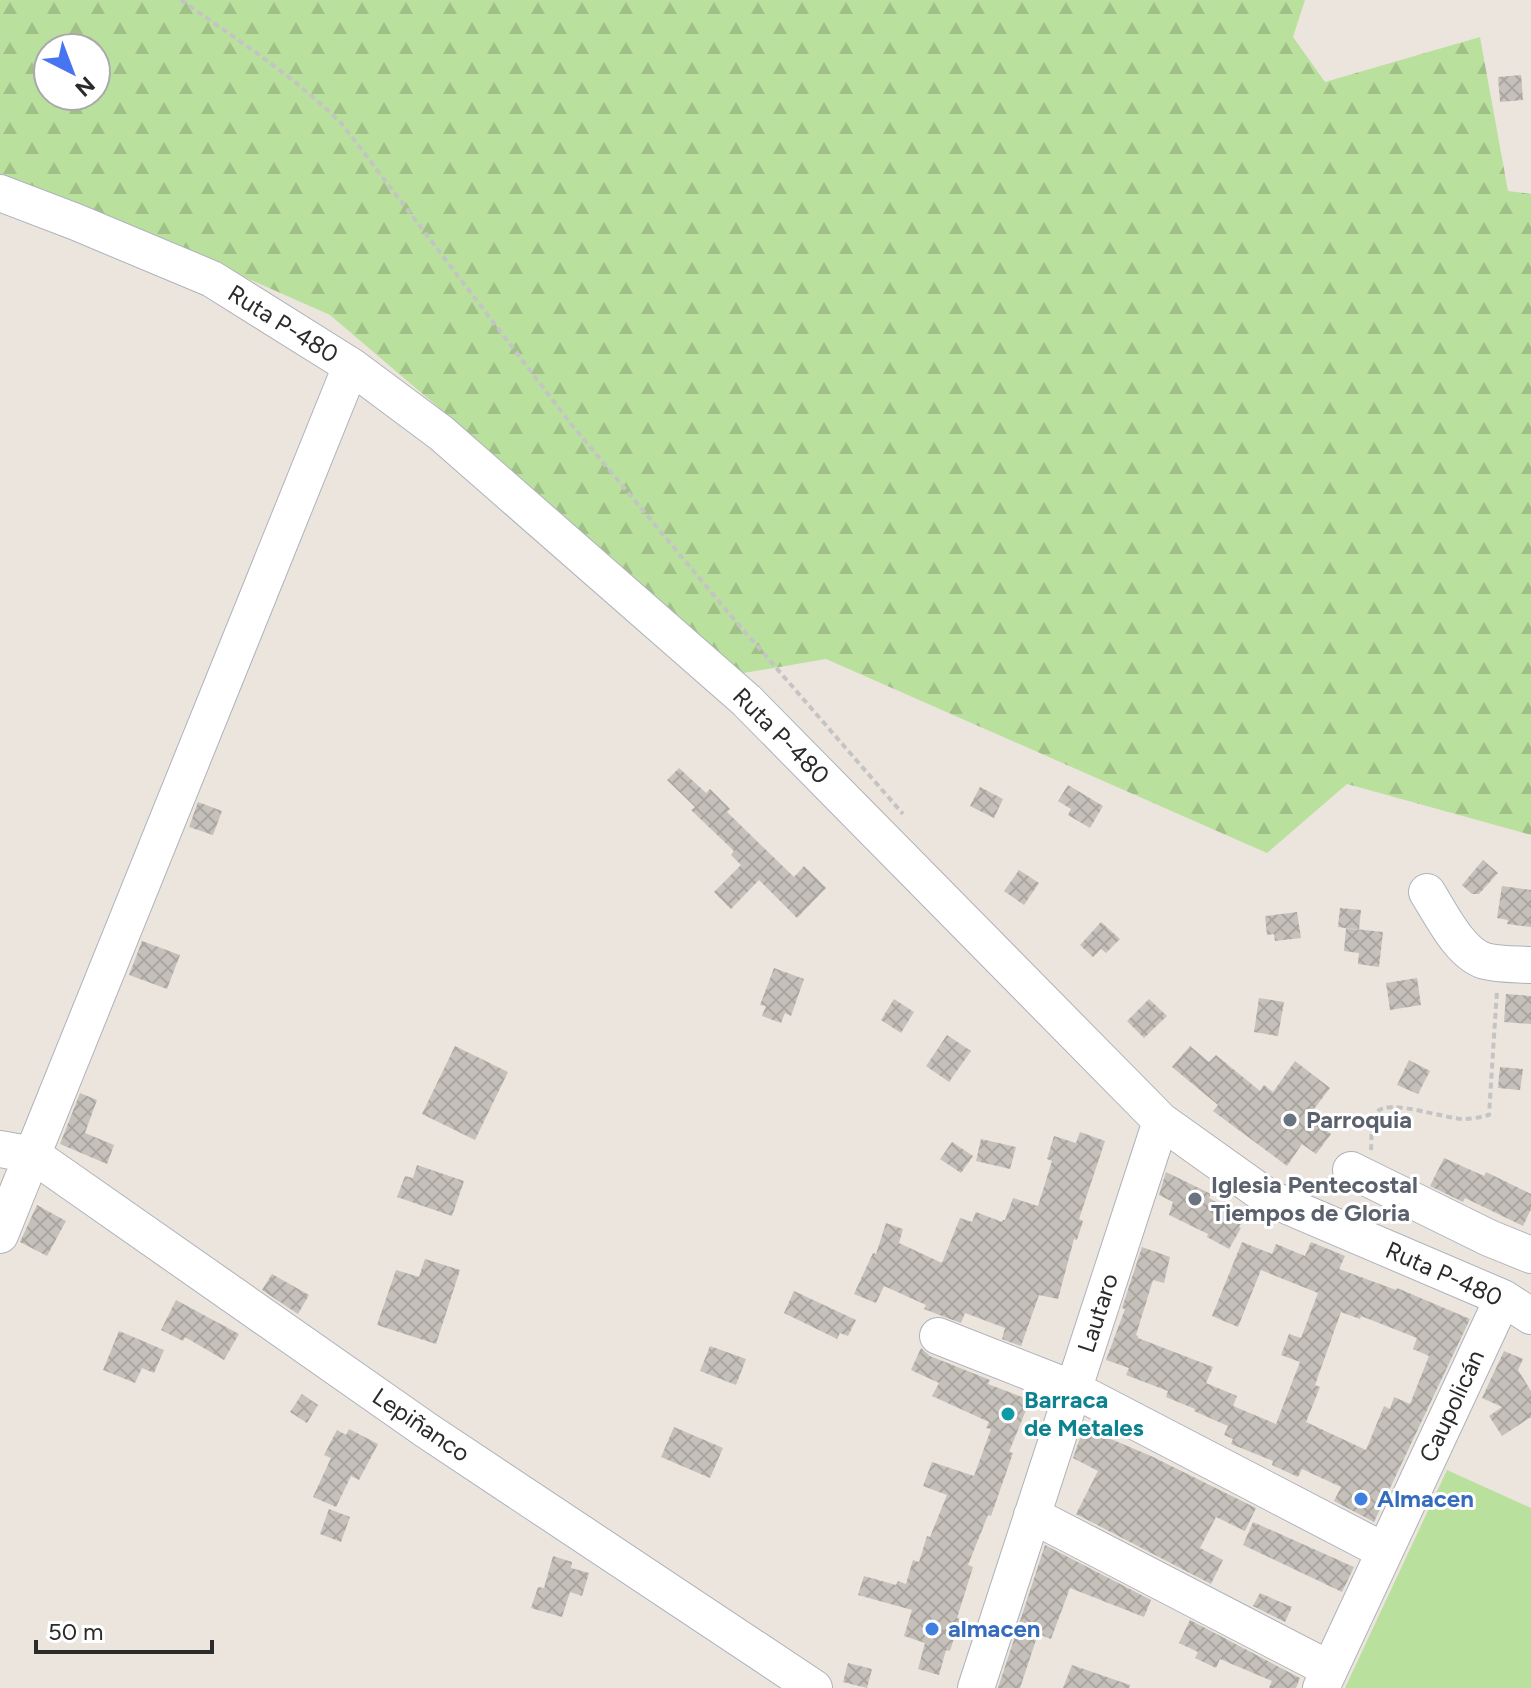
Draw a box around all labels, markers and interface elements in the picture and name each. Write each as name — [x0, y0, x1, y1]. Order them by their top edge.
north arrow — [32, 32, 112, 112]
text: N — [70, 71, 100, 102]
street label: Ruta P-480 — [223, 278, 344, 369]
street label: Ruta P-480 — [727, 681, 836, 790]
place label: Parroquia — [1306, 1105, 1412, 1134]
marker: Parroquia — [1281, 1111, 1299, 1129]
place label: Iglesia Pentecostal Tiempos de Gloria — [1211, 1170, 1418, 1227]
marker: Iglesia Pentecostal Tiempos de Gloria — [1186, 1190, 1204, 1208]
street label: Ruta P-480 — [1381, 1235, 1507, 1312]
street label: Lautaro — [1071, 1270, 1124, 1356]
street label: Caupolicán — [1413, 1345, 1490, 1467]
street label: Lepiñanco — [367, 1381, 476, 1468]
place label: Barraca de Metales — [1024, 1385, 1144, 1442]
marker: Barraca de Metales — [999, 1405, 1017, 1423]
place label: Almacen — [1377, 1484, 1474, 1513]
marker: Almacen — [1352, 1490, 1370, 1508]
scale bar — [36, 1604, 212, 1654]
place label: almacen — [948, 1614, 1040, 1643]
text: 50 m — [48, 1617, 104, 1646]
marker: almacen — [923, 1620, 941, 1638]

